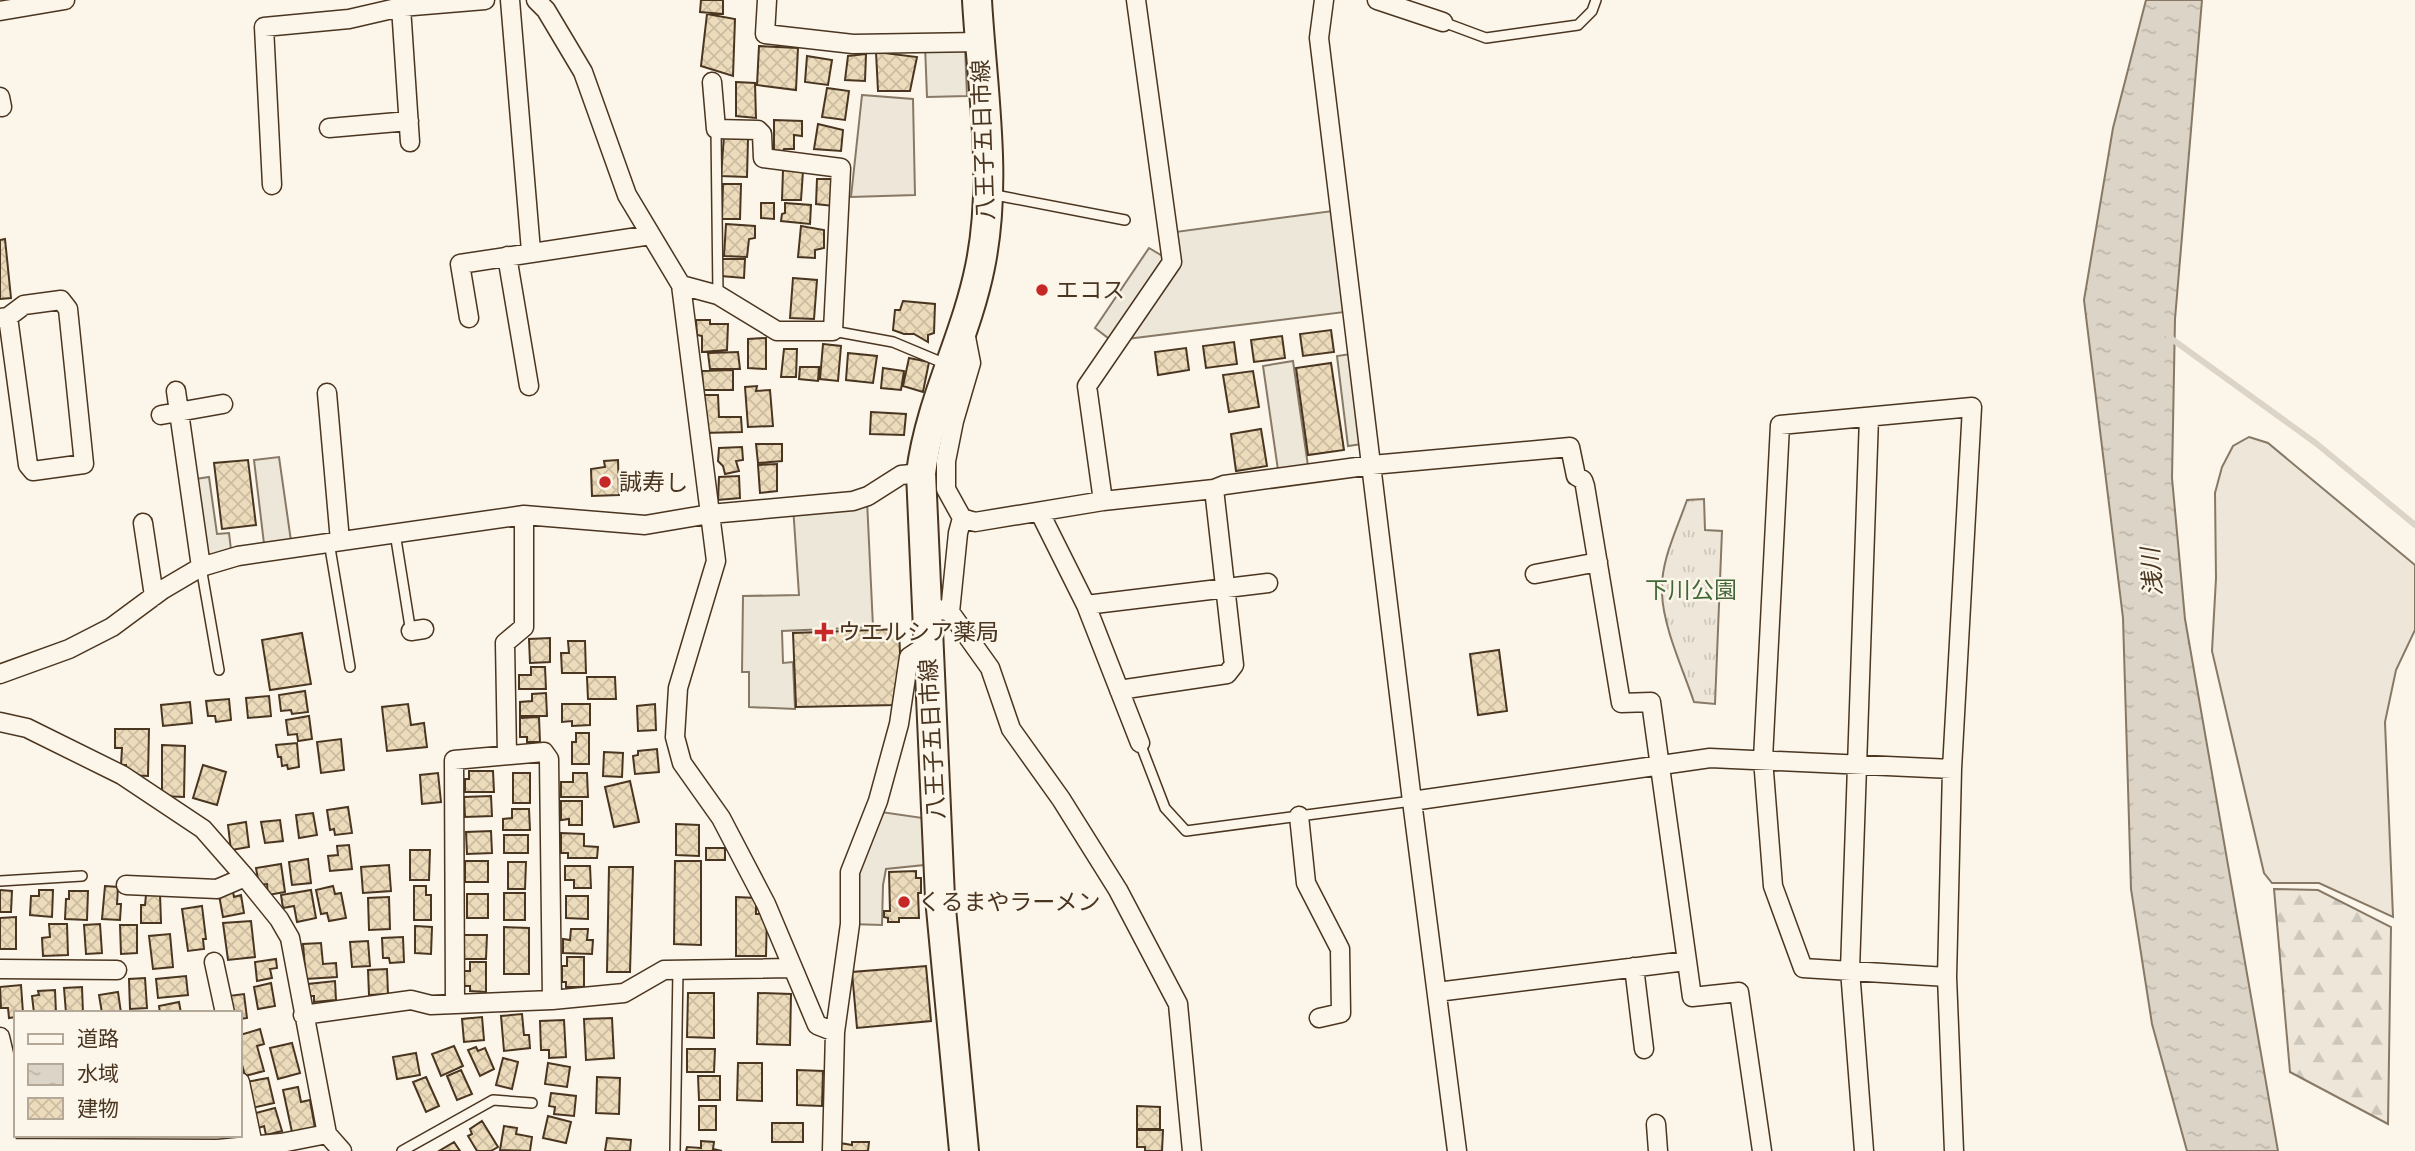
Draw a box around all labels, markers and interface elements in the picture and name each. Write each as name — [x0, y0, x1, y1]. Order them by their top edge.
street label: 八王子五日市線 — [966, 59, 999, 221]
place label: エコス — [1056, 276, 1125, 303]
marker: エコス — [1034, 282, 1050, 298]
place label: 誠寿し — [619, 468, 688, 495]
marker: 誠寿し — [597, 474, 613, 490]
water label: 浅川 — [2135, 544, 2168, 597]
park label: 下川公園 — [1645, 576, 1737, 603]
place label: ウエルシア薬局 — [838, 618, 999, 645]
marker: ウエルシア薬局 — [816, 624, 832, 640]
street label: 八王子五日市線 — [914, 658, 949, 820]
place label: くるまやラーメン — [918, 888, 1101, 915]
marker: くるまやラーメン — [896, 894, 912, 910]
legend — [14, 1011, 242, 1137]
text: 道路 — [77, 1026, 119, 1051]
text: 水域 — [77, 1061, 119, 1086]
text: 建物 — [77, 1096, 119, 1121]

